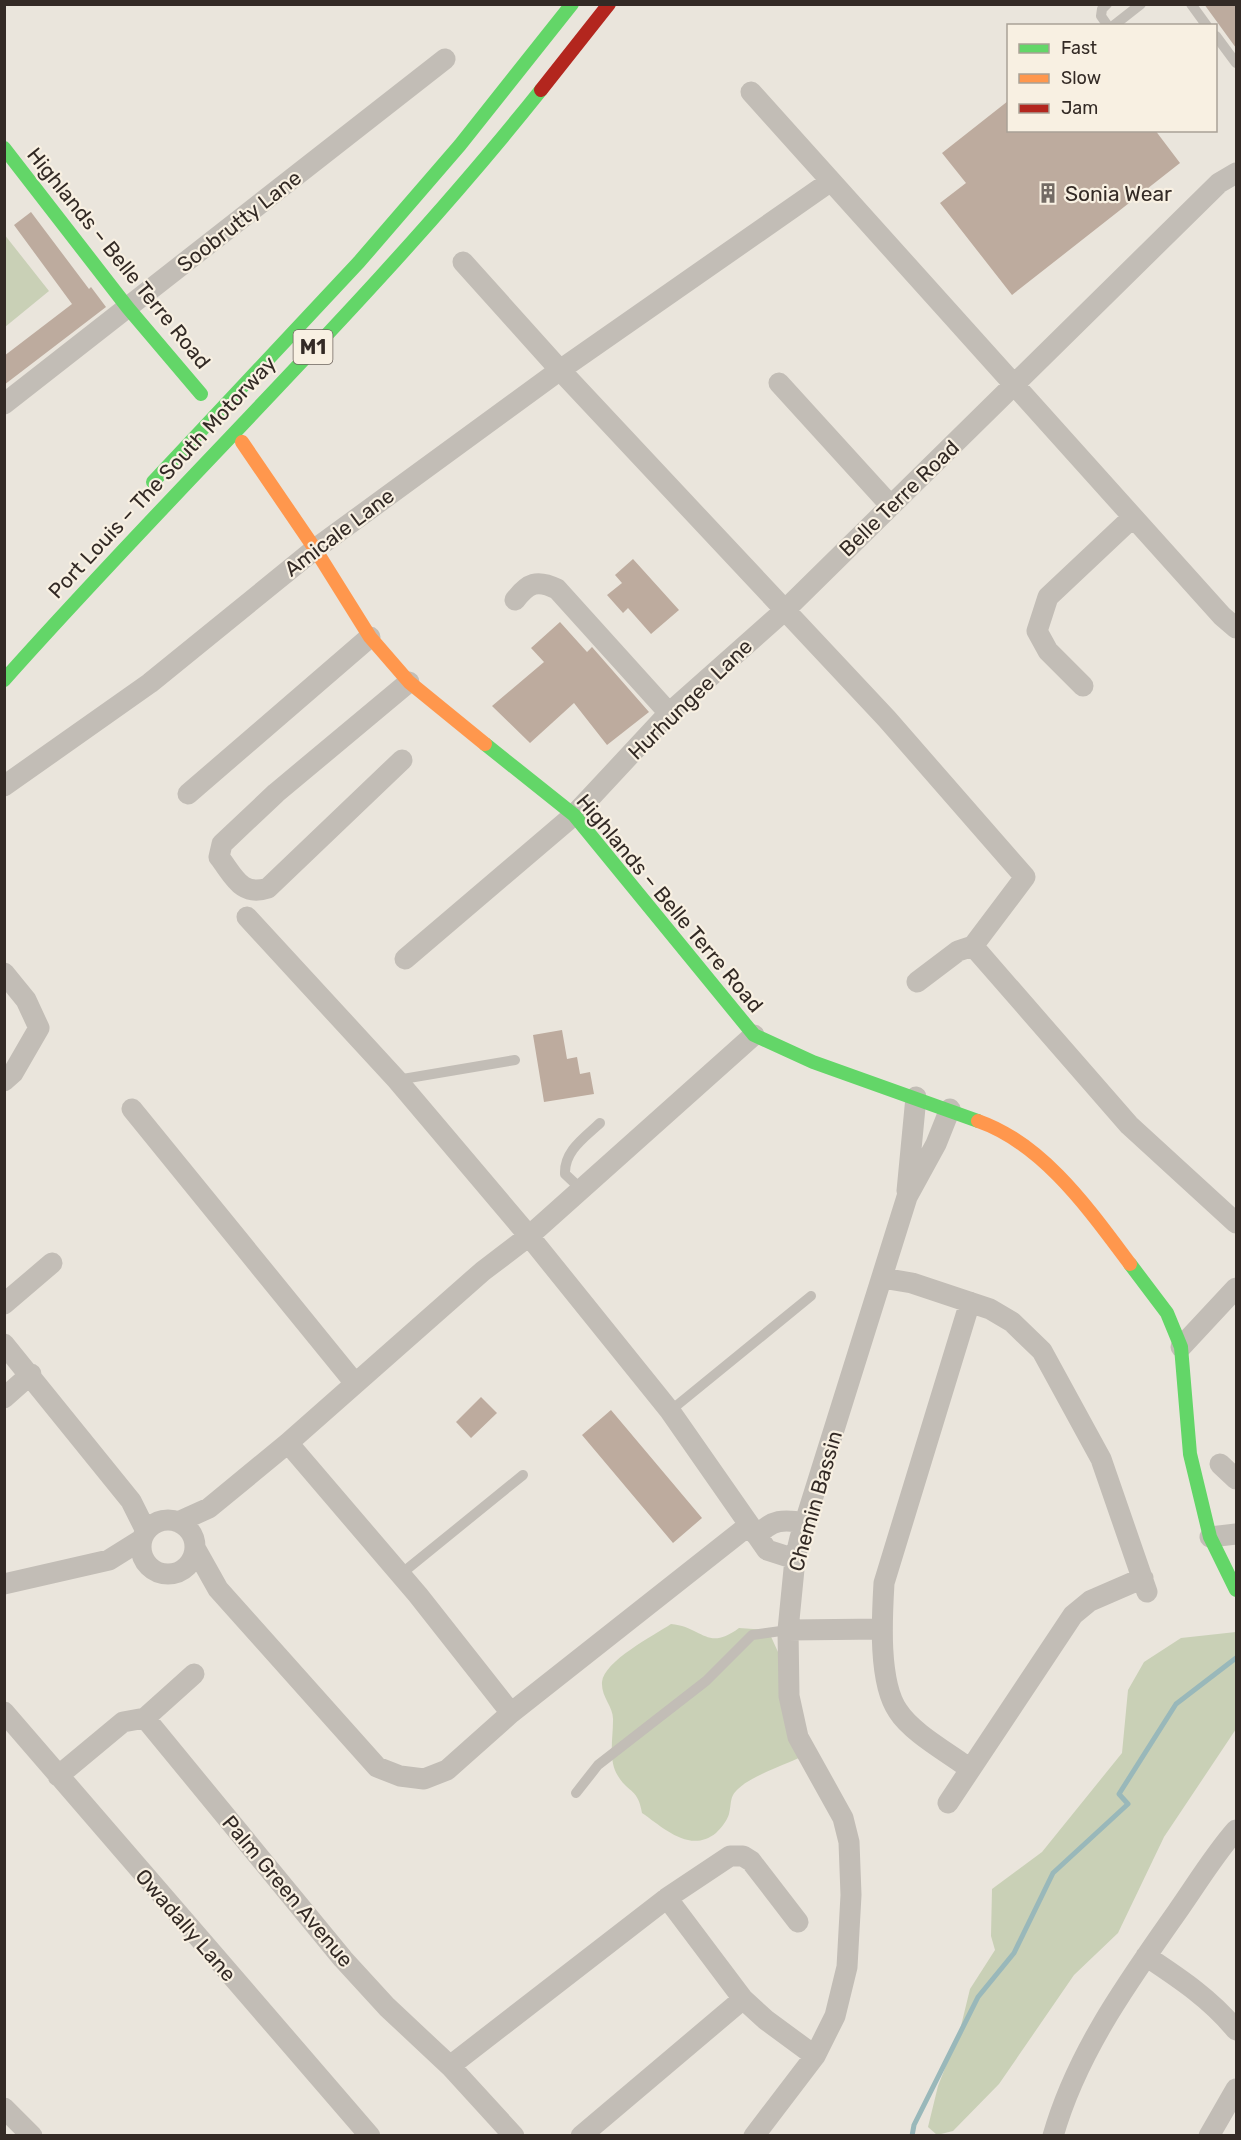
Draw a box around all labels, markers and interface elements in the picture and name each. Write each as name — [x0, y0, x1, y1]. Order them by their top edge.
legend — [1007, 24, 1217, 132]
text: Fast — [1061, 37, 1097, 59]
text: Slow — [1061, 67, 1101, 89]
text: Jam — [1061, 97, 1098, 119]
street label: Highlands – Belle Terre Road — [22, 142, 216, 374]
street label: Soobrutty Lane — [172, 165, 306, 277]
building icon: Sonia Wear — [1036, 181, 1060, 205]
place label: Sonia Wear — [1065, 181, 1172, 206]
road number: M1 — [294, 330, 332, 364]
street label: Port Louis – The South Motorway — [43, 350, 281, 603]
street label: Belle Terre Road — [834, 435, 964, 561]
street label: Amicale Lane — [279, 483, 399, 581]
street label: Hurhungee Lane — [623, 633, 757, 765]
street label: Highlands – Belle Terre Road — [571, 789, 769, 1017]
street label: Chemin Bassin — [783, 1428, 847, 1574]
street label: Palm Green Avenue — [217, 1810, 359, 1972]
street label: Owadally Lane — [130, 1864, 242, 1986]

